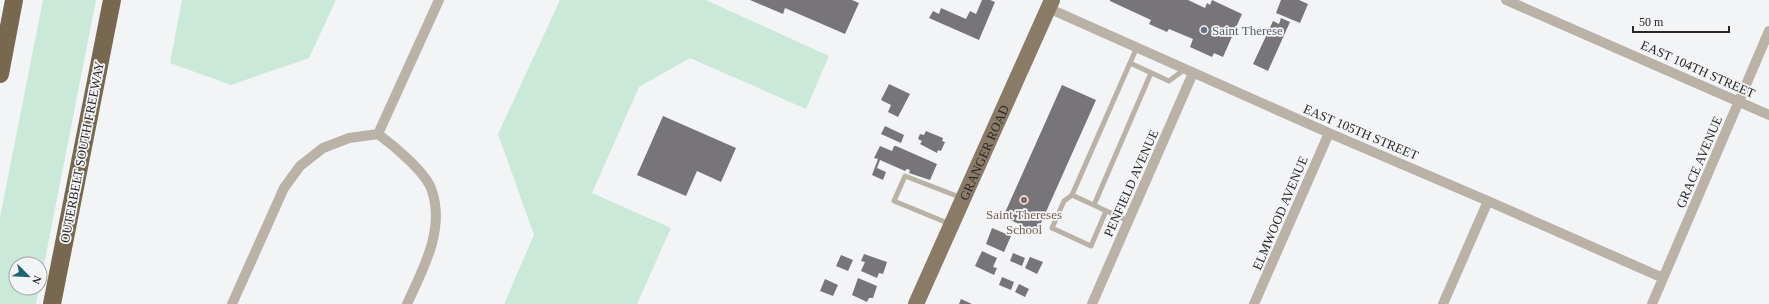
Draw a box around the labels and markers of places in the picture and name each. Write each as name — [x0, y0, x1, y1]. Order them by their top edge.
place label: Saint Therese — [1212, 23, 1283, 38]
marker: Saint Therese — [1199, 25, 1209, 35]
marker: Saint Thereses School — [1019, 195, 1029, 205]
place label: Saint Thereses School — [986, 207, 1062, 237]

